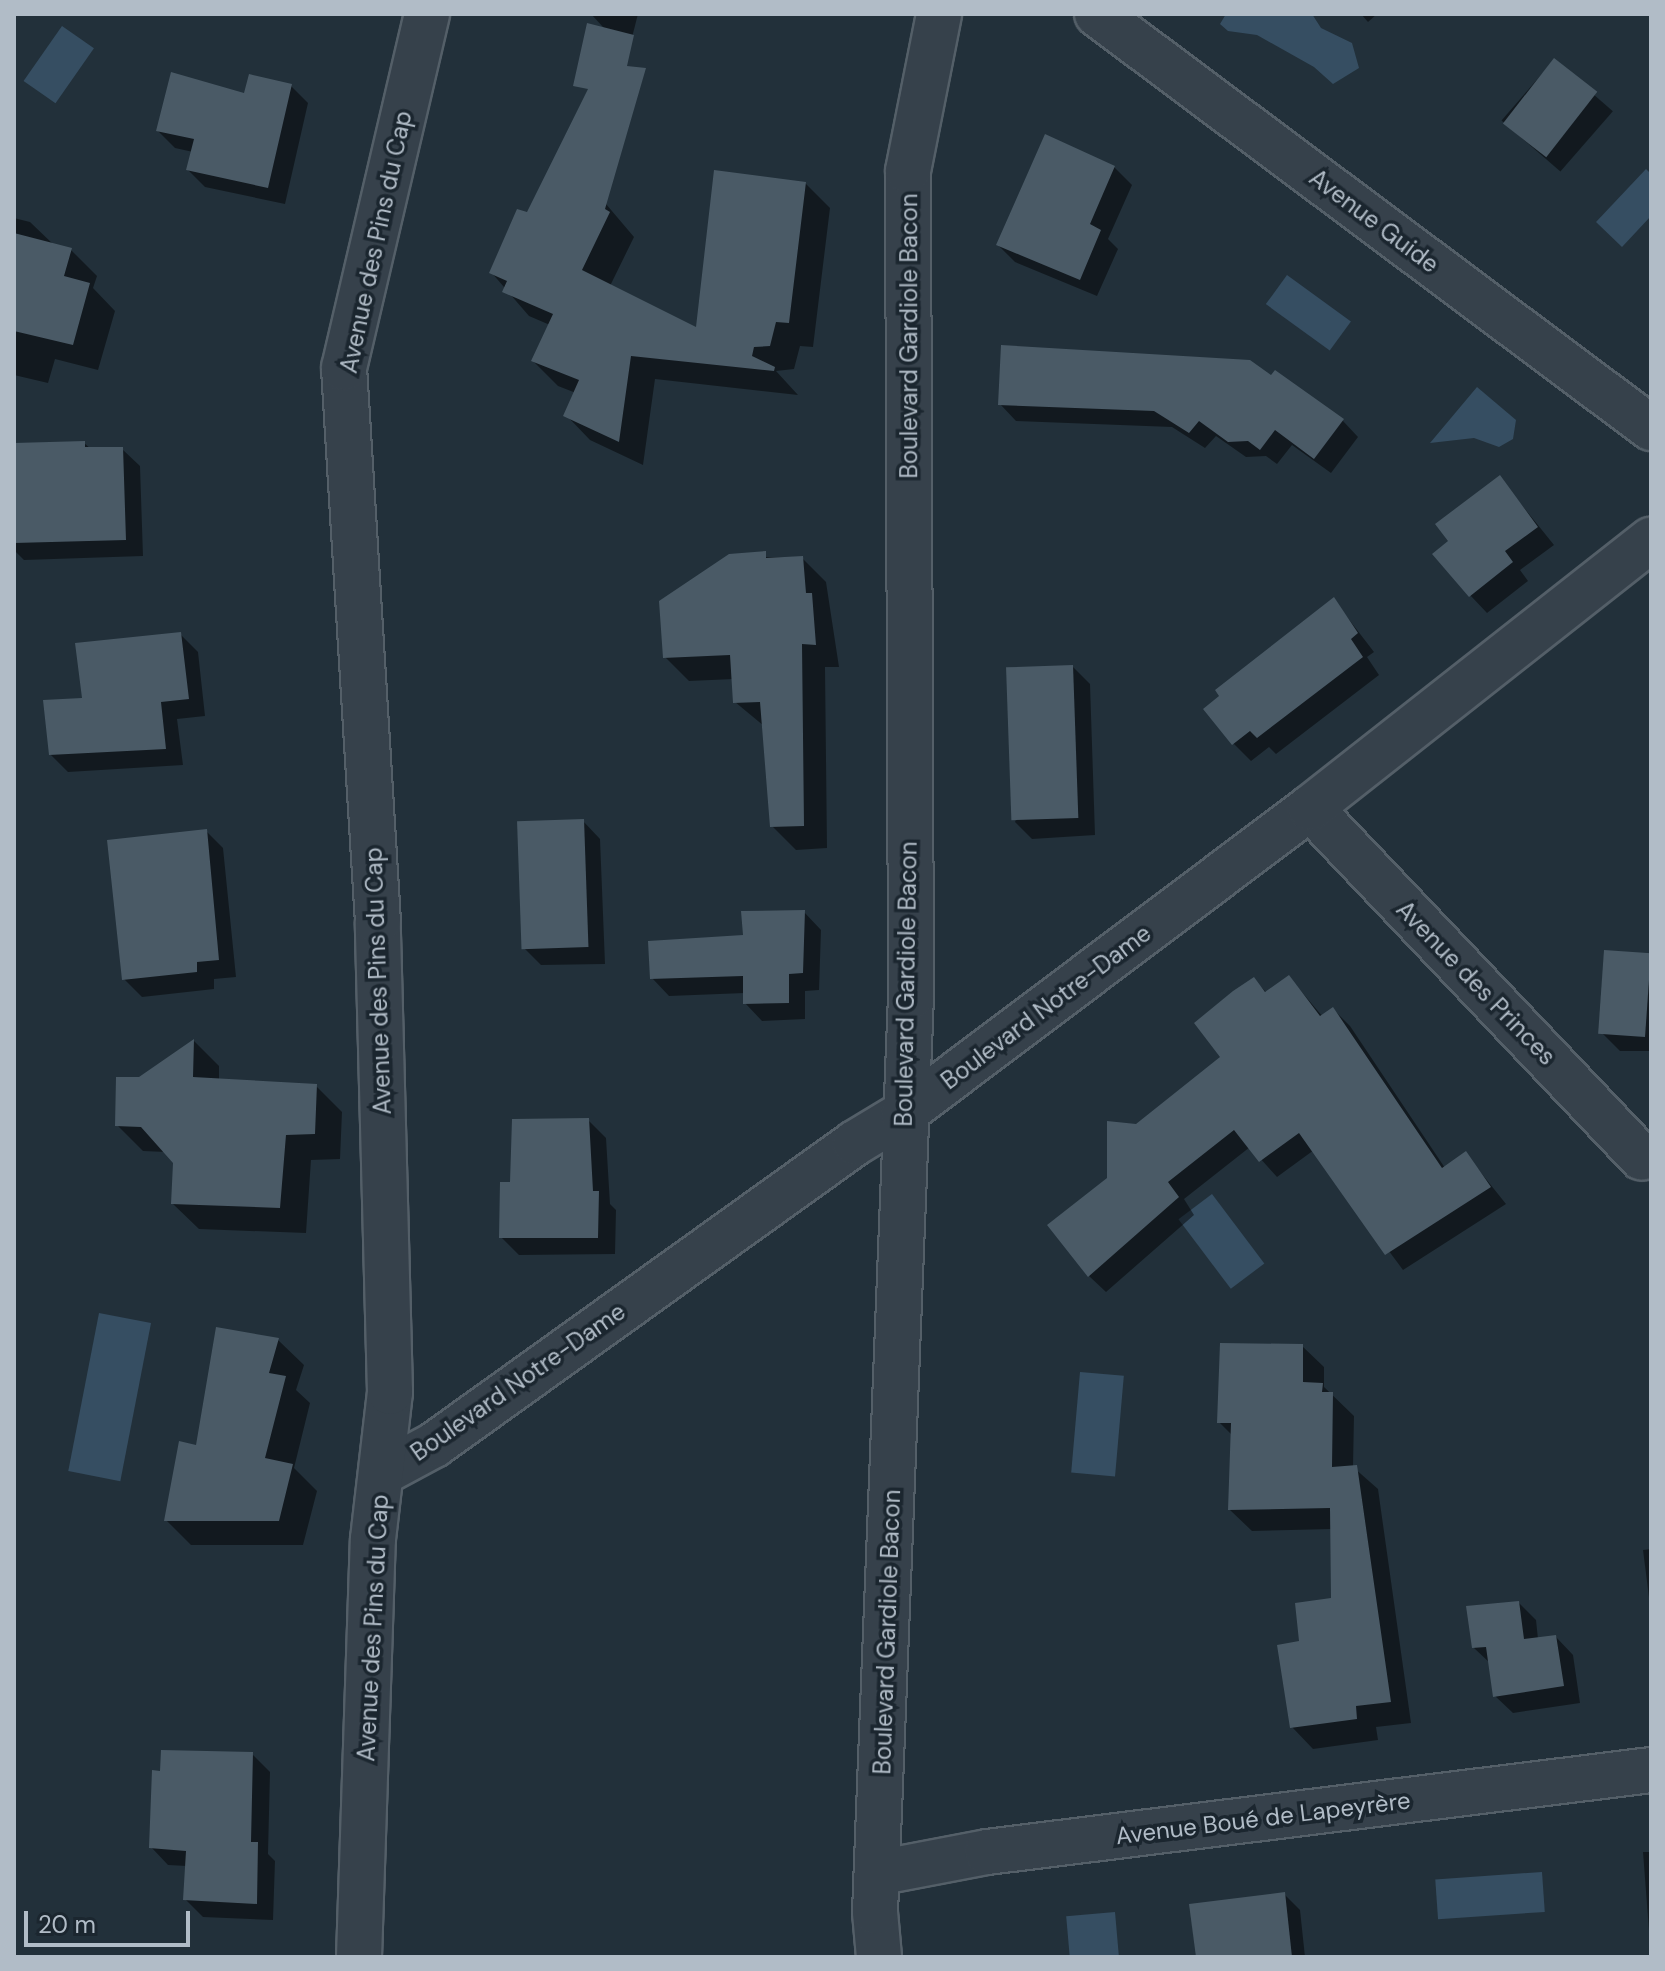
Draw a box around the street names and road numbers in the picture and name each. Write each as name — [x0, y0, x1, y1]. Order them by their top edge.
street label: Avenue des Pins du Cap — [334, 108, 418, 376]
street label: Avenue Guide — [1304, 163, 1444, 279]
street label: Boulevard Gardiole Bacon — [895, 193, 923, 479]
street label: Boulevard Gardiole Bacon — [889, 841, 923, 1127]
street label: Avenue des Pins du Cap — [359, 847, 397, 1115]
street label: Avenue des Princes — [1390, 895, 1562, 1071]
street label: Boulevard Notre-Dame — [935, 919, 1157, 1095]
street label: Boulevard Notre-Dame — [405, 1297, 631, 1467]
street label: Boulevard Gardiole Bacon — [868, 1489, 906, 1775]
street label: Avenue des Pins du Cap — [352, 1494, 394, 1762]
street label: Avenue Boué de Lapeyrère — [1114, 1786, 1412, 1850]

